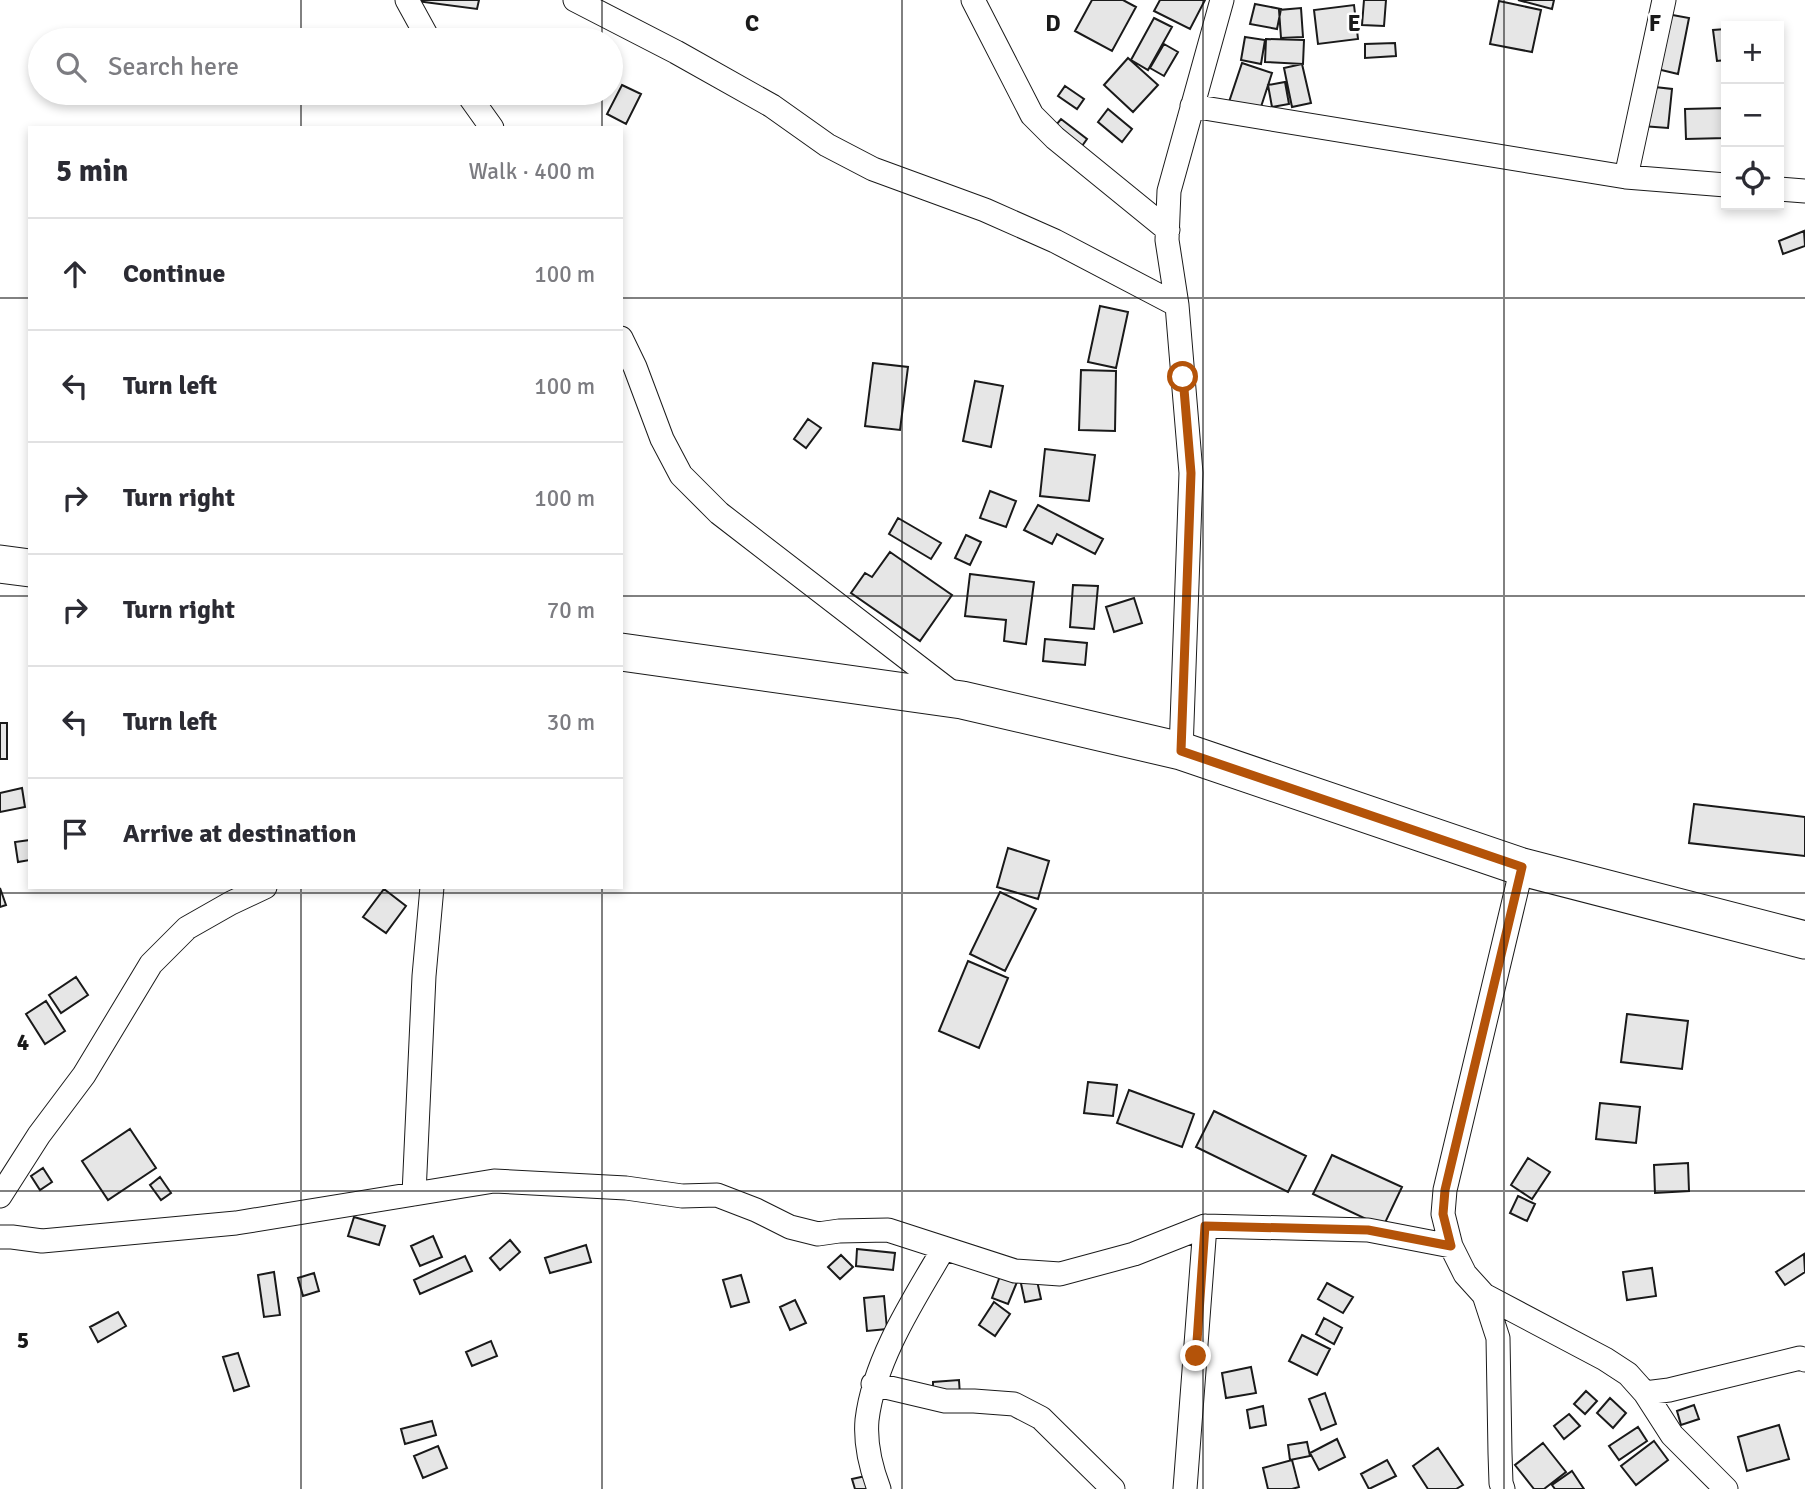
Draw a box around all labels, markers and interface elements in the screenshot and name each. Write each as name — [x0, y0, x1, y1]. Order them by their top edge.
text: C — [745, 9, 759, 38]
text: D — [1045, 9, 1061, 38]
text: E — [1347, 9, 1361, 38]
text: F — [1649, 9, 1661, 38]
map controls — [1721, 21, 1784, 210]
button: + — [1721, 21, 1784, 84]
search box — [28, 28, 623, 105]
icon: search — [52, 48, 90, 86]
text: Search here — [108, 51, 239, 83]
button: − — [1721, 84, 1784, 147]
button: locate — [1721, 147, 1784, 210]
text: 5 min — [56, 153, 128, 190]
text: Walk · 400 m — [469, 157, 595, 186]
icon: ahead — [56, 255, 94, 293]
text: Continue — [123, 258, 225, 290]
text: 100 m — [534, 260, 595, 289]
route start — [1167, 361, 1198, 392]
icon: left — [56, 367, 94, 405]
text: Turn left — [123, 370, 217, 402]
text: 100 m — [534, 372, 595, 401]
icon: right — [56, 479, 94, 517]
text: Turn right — [123, 482, 235, 514]
text: 100 m — [534, 484, 595, 513]
icon: right — [56, 591, 94, 629]
text: Turn right — [123, 594, 235, 626]
text: 70 m — [547, 596, 595, 625]
icon: left — [56, 703, 94, 741]
text: Turn left — [123, 706, 217, 738]
text: 30 m — [547, 708, 595, 737]
icon: arrive — [56, 815, 94, 853]
text: Arrive at destination — [123, 818, 356, 850]
text: 4 — [17, 1028, 29, 1057]
text: 5 — [17, 1326, 29, 1355]
route end — [1180, 1340, 1211, 1371]

